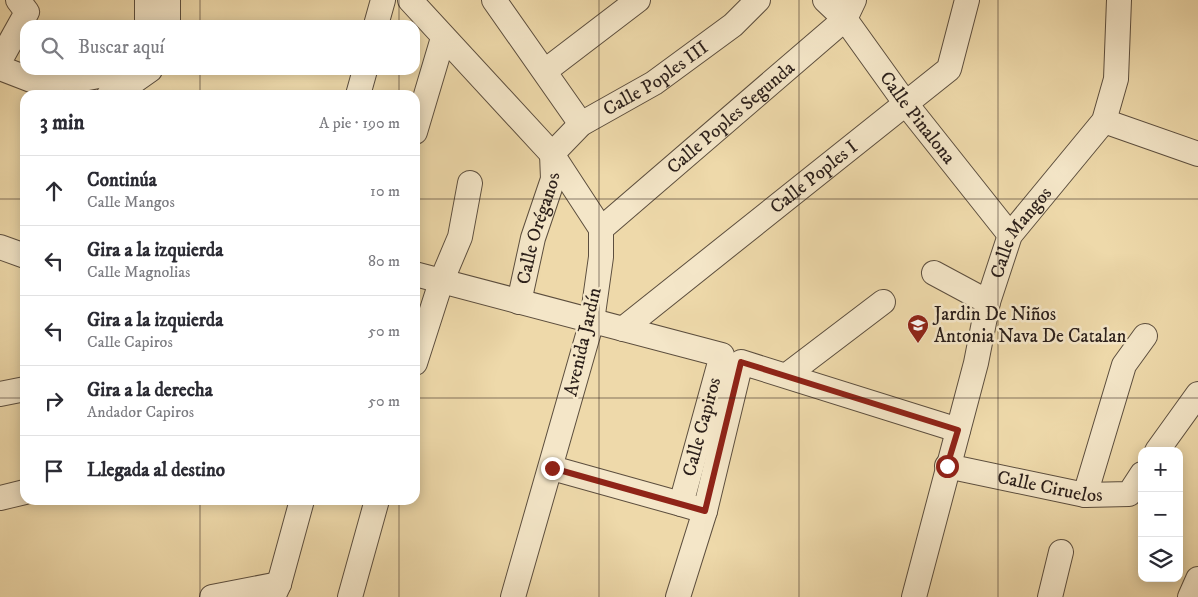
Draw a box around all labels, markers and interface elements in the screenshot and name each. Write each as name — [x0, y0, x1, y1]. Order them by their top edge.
search box — [20, 20, 420, 75]
icon: search — [38, 34, 66, 62]
text: Buscar aquí — [78, 36, 164, 59]
street label: Calle Poples III — [599, 36, 713, 121]
street label: Calle Poples Segunda — [662, 56, 799, 179]
street label: Calle Pinalona — [875, 67, 961, 169]
text: 3 min — [40, 110, 85, 136]
text: A pie · 190 m — [319, 113, 400, 133]
street label: Calle Poples I — [765, 135, 862, 219]
text: Continúa — [87, 169, 157, 192]
street label: Calle Oréganos — [512, 173, 565, 287]
icon: ahead — [40, 177, 68, 205]
text: 10 m — [370, 181, 400, 201]
street label: Calle Mangos — [985, 182, 1057, 281]
text: Calle Mangos — [87, 192, 175, 212]
text: Gira a la izquierda — [87, 239, 223, 262]
icon: left — [40, 247, 68, 275]
text: 80 m — [368, 251, 400, 271]
text: Calle Magnolias — [87, 262, 190, 282]
street label: Avenida Jardín — [559, 285, 607, 399]
place label: Jardin De Niños Antonia Nava De Catalan — [932, 303, 1127, 348]
text: Gira a la izquierda — [87, 309, 223, 332]
school or university icon: Jardin De Niños Antonia Nava De Catalan — [906, 313, 930, 344]
icon: left — [40, 317, 68, 345]
text: 50 m — [368, 321, 400, 341]
text: Calle Capiros — [87, 332, 173, 352]
street label: Calle Capiros — [678, 375, 726, 479]
text: Gira a la derecha — [87, 379, 213, 402]
icon: right — [40, 387, 68, 415]
text: 50 m — [368, 391, 400, 411]
text: Andador Capiros — [87, 402, 194, 422]
map controls — [1138, 447, 1183, 582]
button: + — [1138, 447, 1183, 492]
route start — [936, 455, 959, 478]
icon: arrive — [40, 457, 68, 485]
route end — [541, 457, 564, 480]
text: Llegada al destino — [87, 459, 225, 482]
street label: Calle Ciruelos — [995, 465, 1103, 507]
button: − — [1138, 492, 1183, 537]
button: layers — [1138, 537, 1183, 582]

